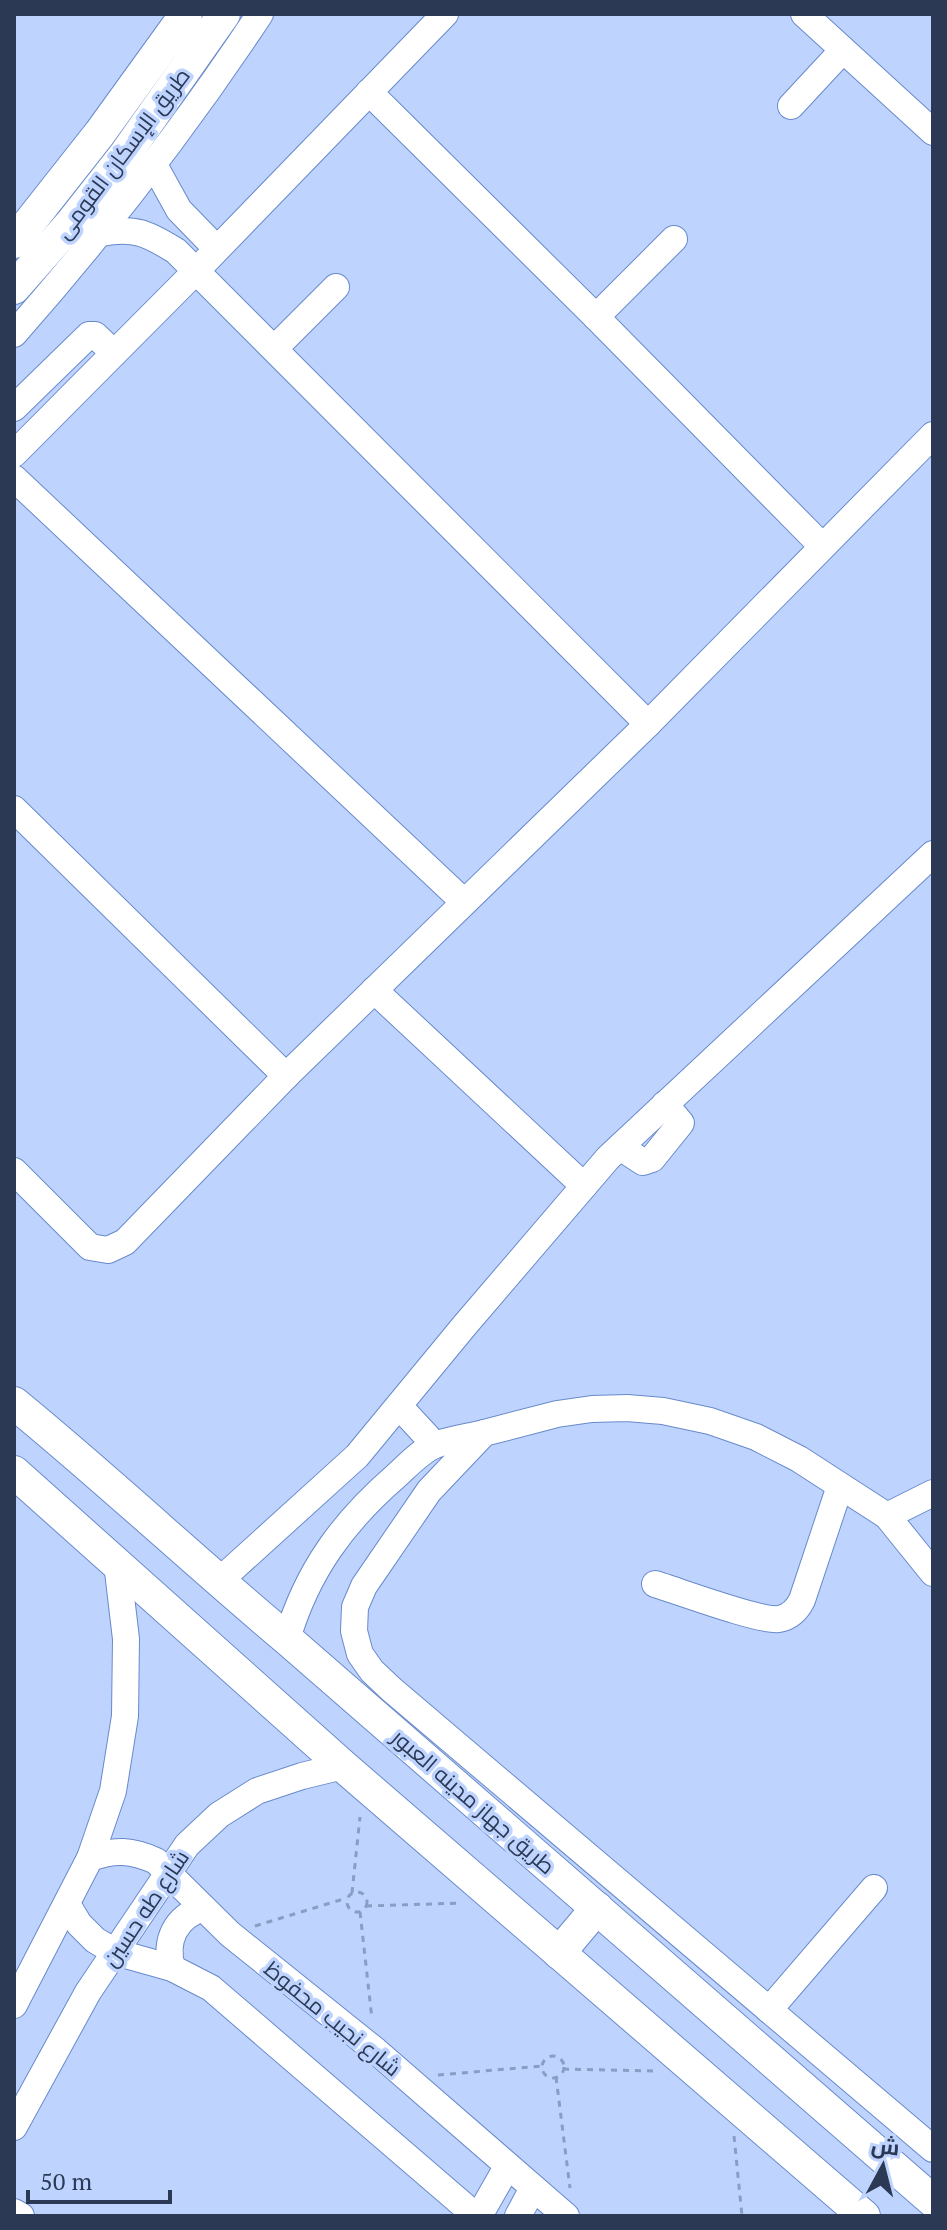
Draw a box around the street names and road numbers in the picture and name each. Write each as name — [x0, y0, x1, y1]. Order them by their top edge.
street label: طريق الإسكان القومى — [48, 62, 197, 245]
street label: طريق جهاز مدينه العبور — [385, 1721, 562, 1880]
street label: شارع طه حسين — [95, 1844, 196, 1973]
street label: شارع نجيب محفوظ — [258, 1954, 407, 2083]

